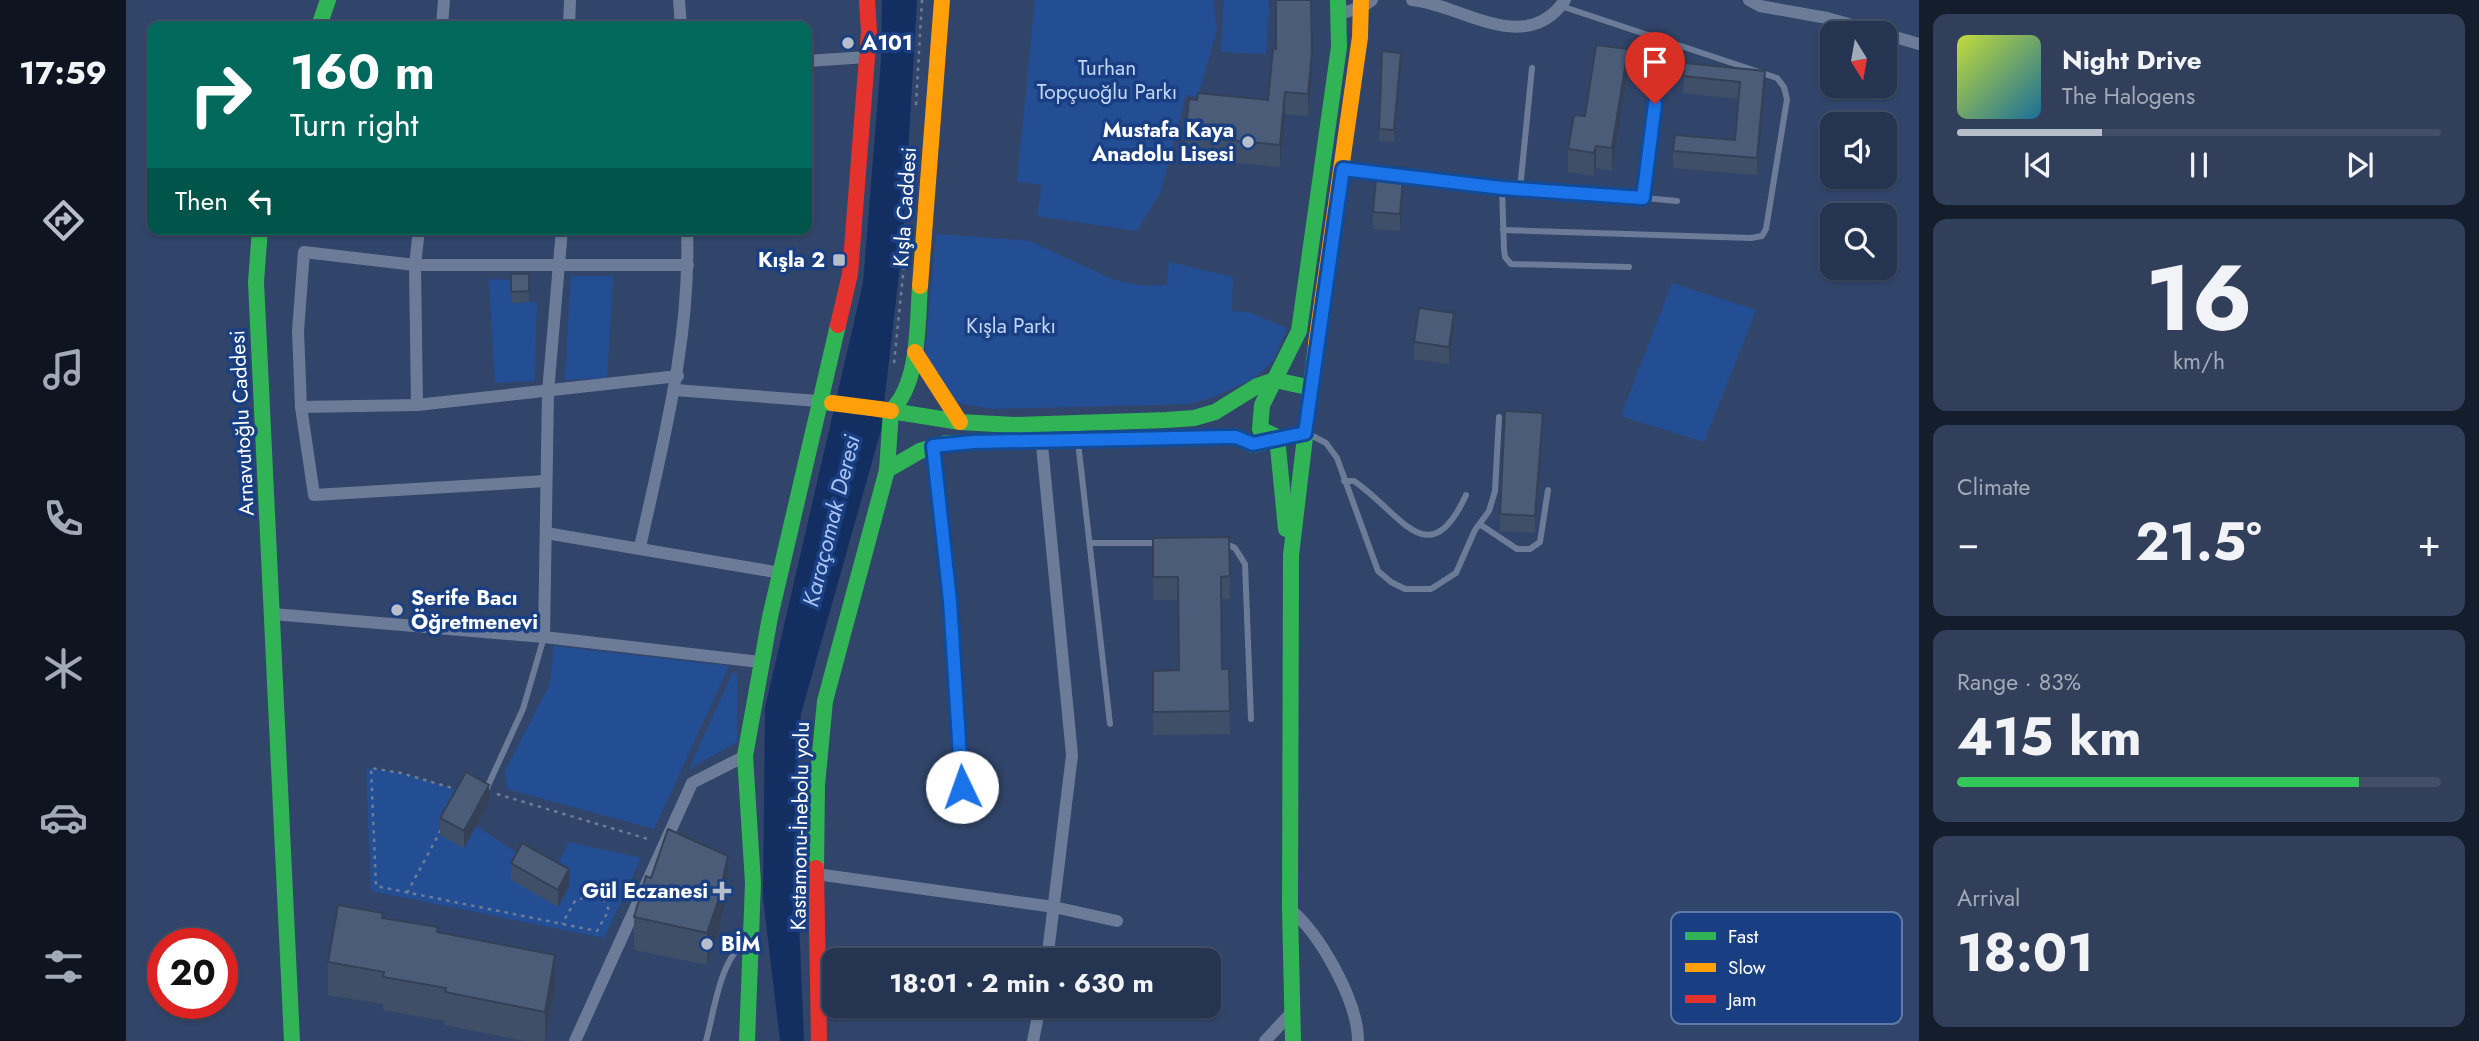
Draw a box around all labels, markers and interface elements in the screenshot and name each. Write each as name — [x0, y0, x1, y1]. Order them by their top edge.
north arrow — [1820, 21, 1897, 98]
map controls — [1820, 21, 1897, 280]
place label: A101 — [861, 28, 913, 58]
pin — [1625, 32, 1685, 104]
marker: A101 — [840, 35, 856, 51]
text: 160 m — [290, 37, 435, 107]
text: Night Drive — [2062, 41, 2202, 79]
icon: arrive — [1636, 43, 1674, 81]
icon: right — [175, 49, 266, 140]
text: 17:59 — [19, 50, 107, 96]
park label: Turhan Topçuoğlu Parkı — [1037, 53, 1177, 107]
text: The Halogens — [2062, 79, 2195, 113]
text: Turn right — [290, 102, 419, 148]
button: sound — [1820, 112, 1897, 189]
place label: Mustafa Kaya Anadolu Lisesi — [1091, 115, 1234, 169]
marker: Mustafa Kaya Anadolu Lisesi — [1240, 134, 1256, 150]
street label: Kışla Caddesi — [886, 146, 924, 268]
icon: previous — [2019, 146, 2057, 184]
icon: pause — [2180, 146, 2218, 184]
icon: next — [2341, 146, 2379, 184]
text: Then — [175, 182, 228, 220]
icon: left — [242, 182, 280, 220]
icon: directions — [39, 196, 88, 245]
button: search — [1820, 203, 1897, 280]
text: 16 — [2145, 233, 2253, 364]
place label: Kışla 2 — [758, 245, 825, 275]
marker: Kışla 2 — [831, 252, 847, 268]
park label: Kışla Parkı — [966, 311, 1056, 341]
street label: Arnavutoğlu Caddesi — [222, 329, 262, 517]
text: km/h — [2173, 344, 2225, 378]
icon: music — [39, 345, 88, 394]
water label: Karaçomak Deresi — [793, 430, 869, 610]
text: Climate — [1957, 470, 2030, 504]
icon: phone — [39, 494, 88, 543]
text: 21.5° — [2135, 504, 2262, 580]
text: − — [1957, 515, 1979, 570]
text: + — [2418, 515, 2441, 570]
place label: Şerife Bacı Öğretmenevi — [411, 583, 538, 637]
marker: Şerife Bacı Öğretmenevi — [389, 602, 405, 618]
icon: climate — [39, 644, 88, 693]
text: Range · 83% — [1957, 665, 2081, 699]
text: 415 km — [1957, 699, 2142, 775]
street label: Kastamonu-İnebolu yolu — [783, 721, 817, 931]
position arrow — [925, 750, 999, 824]
icon: car — [39, 793, 88, 842]
place label: Gül Eczanesi — [582, 876, 708, 906]
text: Arrival — [1957, 881, 2020, 915]
marker: Gül Eczanesi — [714, 883, 730, 899]
legend — [1671, 912, 1902, 1024]
text: 18:01 — [1957, 915, 2094, 991]
text: Fast — [1728, 923, 1759, 950]
speed limit sign: 20 — [147, 928, 238, 1019]
place label: BİM — [721, 929, 760, 959]
marker: BİM — [699, 936, 715, 952]
icon: filters — [39, 942, 88, 991]
text: Slow — [1728, 954, 1766, 981]
text: 18:01 · 2 min · 630 m — [889, 964, 1154, 1002]
text: Jam — [1725, 986, 1757, 1013]

